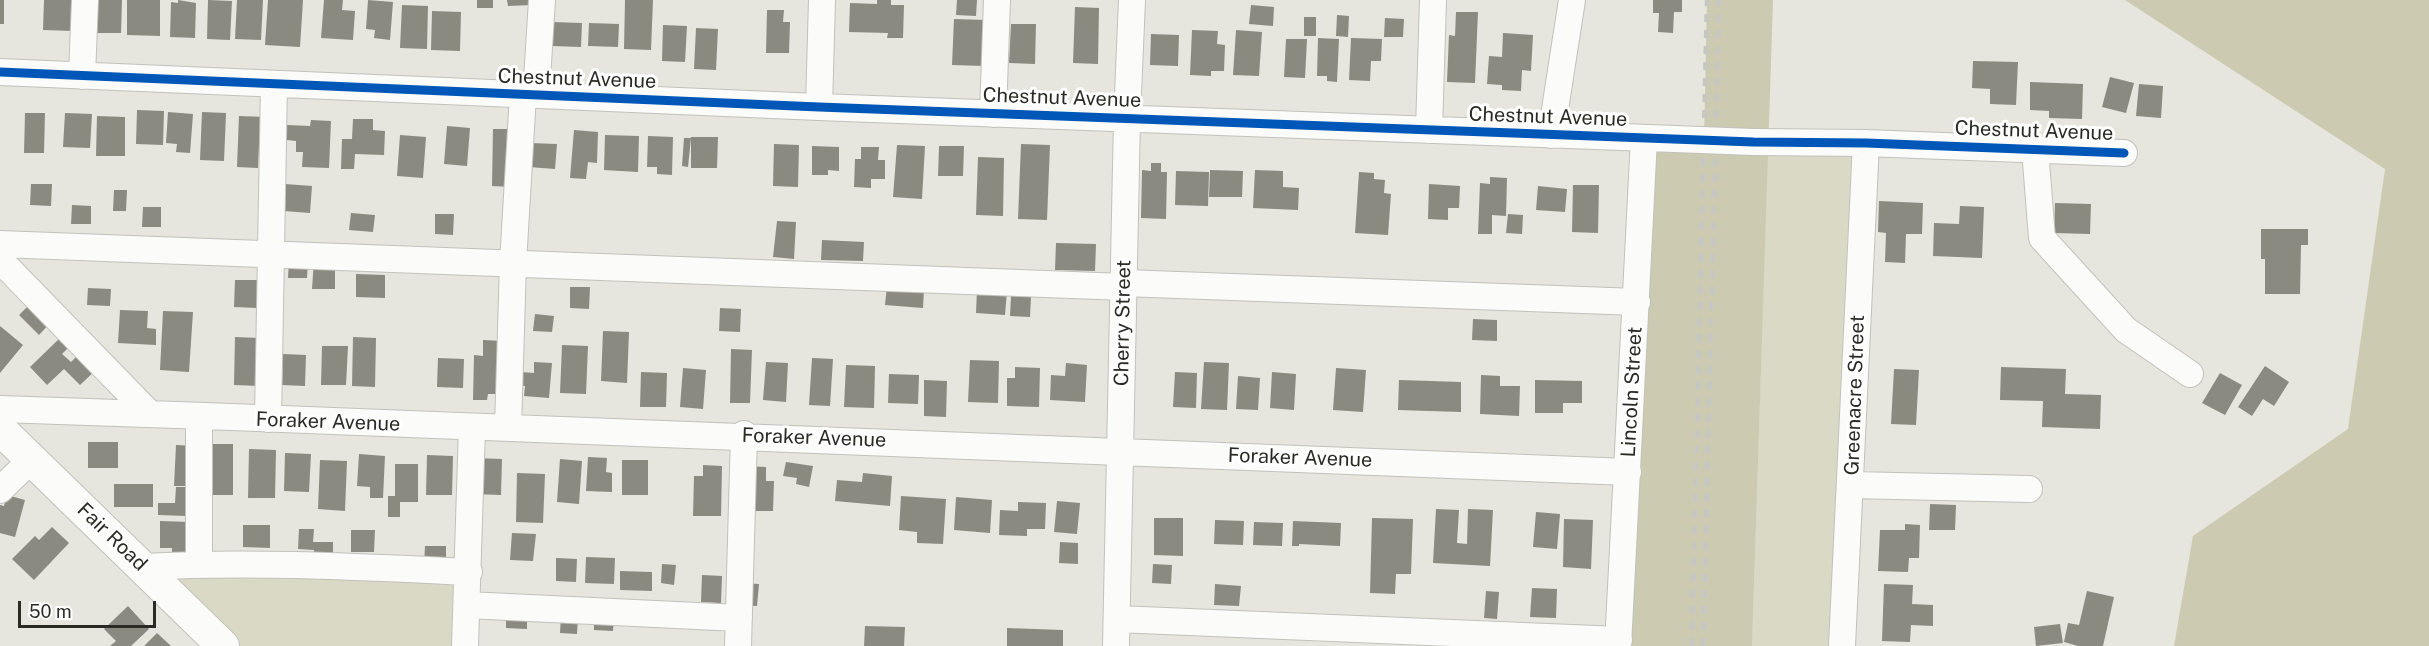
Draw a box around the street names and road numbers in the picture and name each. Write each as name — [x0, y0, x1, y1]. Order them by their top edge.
street label: Chestnut Avenue — [497, 64, 657, 94]
street label: Chestnut Avenue — [982, 83, 1142, 113]
street label: Chestnut Avenue — [1468, 102, 1628, 132]
street label: Chestnut Avenue — [1954, 116, 2114, 146]
street label: Cherry Street — [1110, 260, 1136, 386]
street label: Greenacre Street — [1840, 314, 1870, 476]
street label: Lincoln Street — [1617, 326, 1647, 458]
street label: Foraker Avenue — [255, 407, 401, 437]
street label: Foraker Avenue — [741, 423, 887, 453]
street label: Foraker Avenue — [1227, 443, 1373, 473]
street label: Fair Road — [72, 498, 152, 576]

